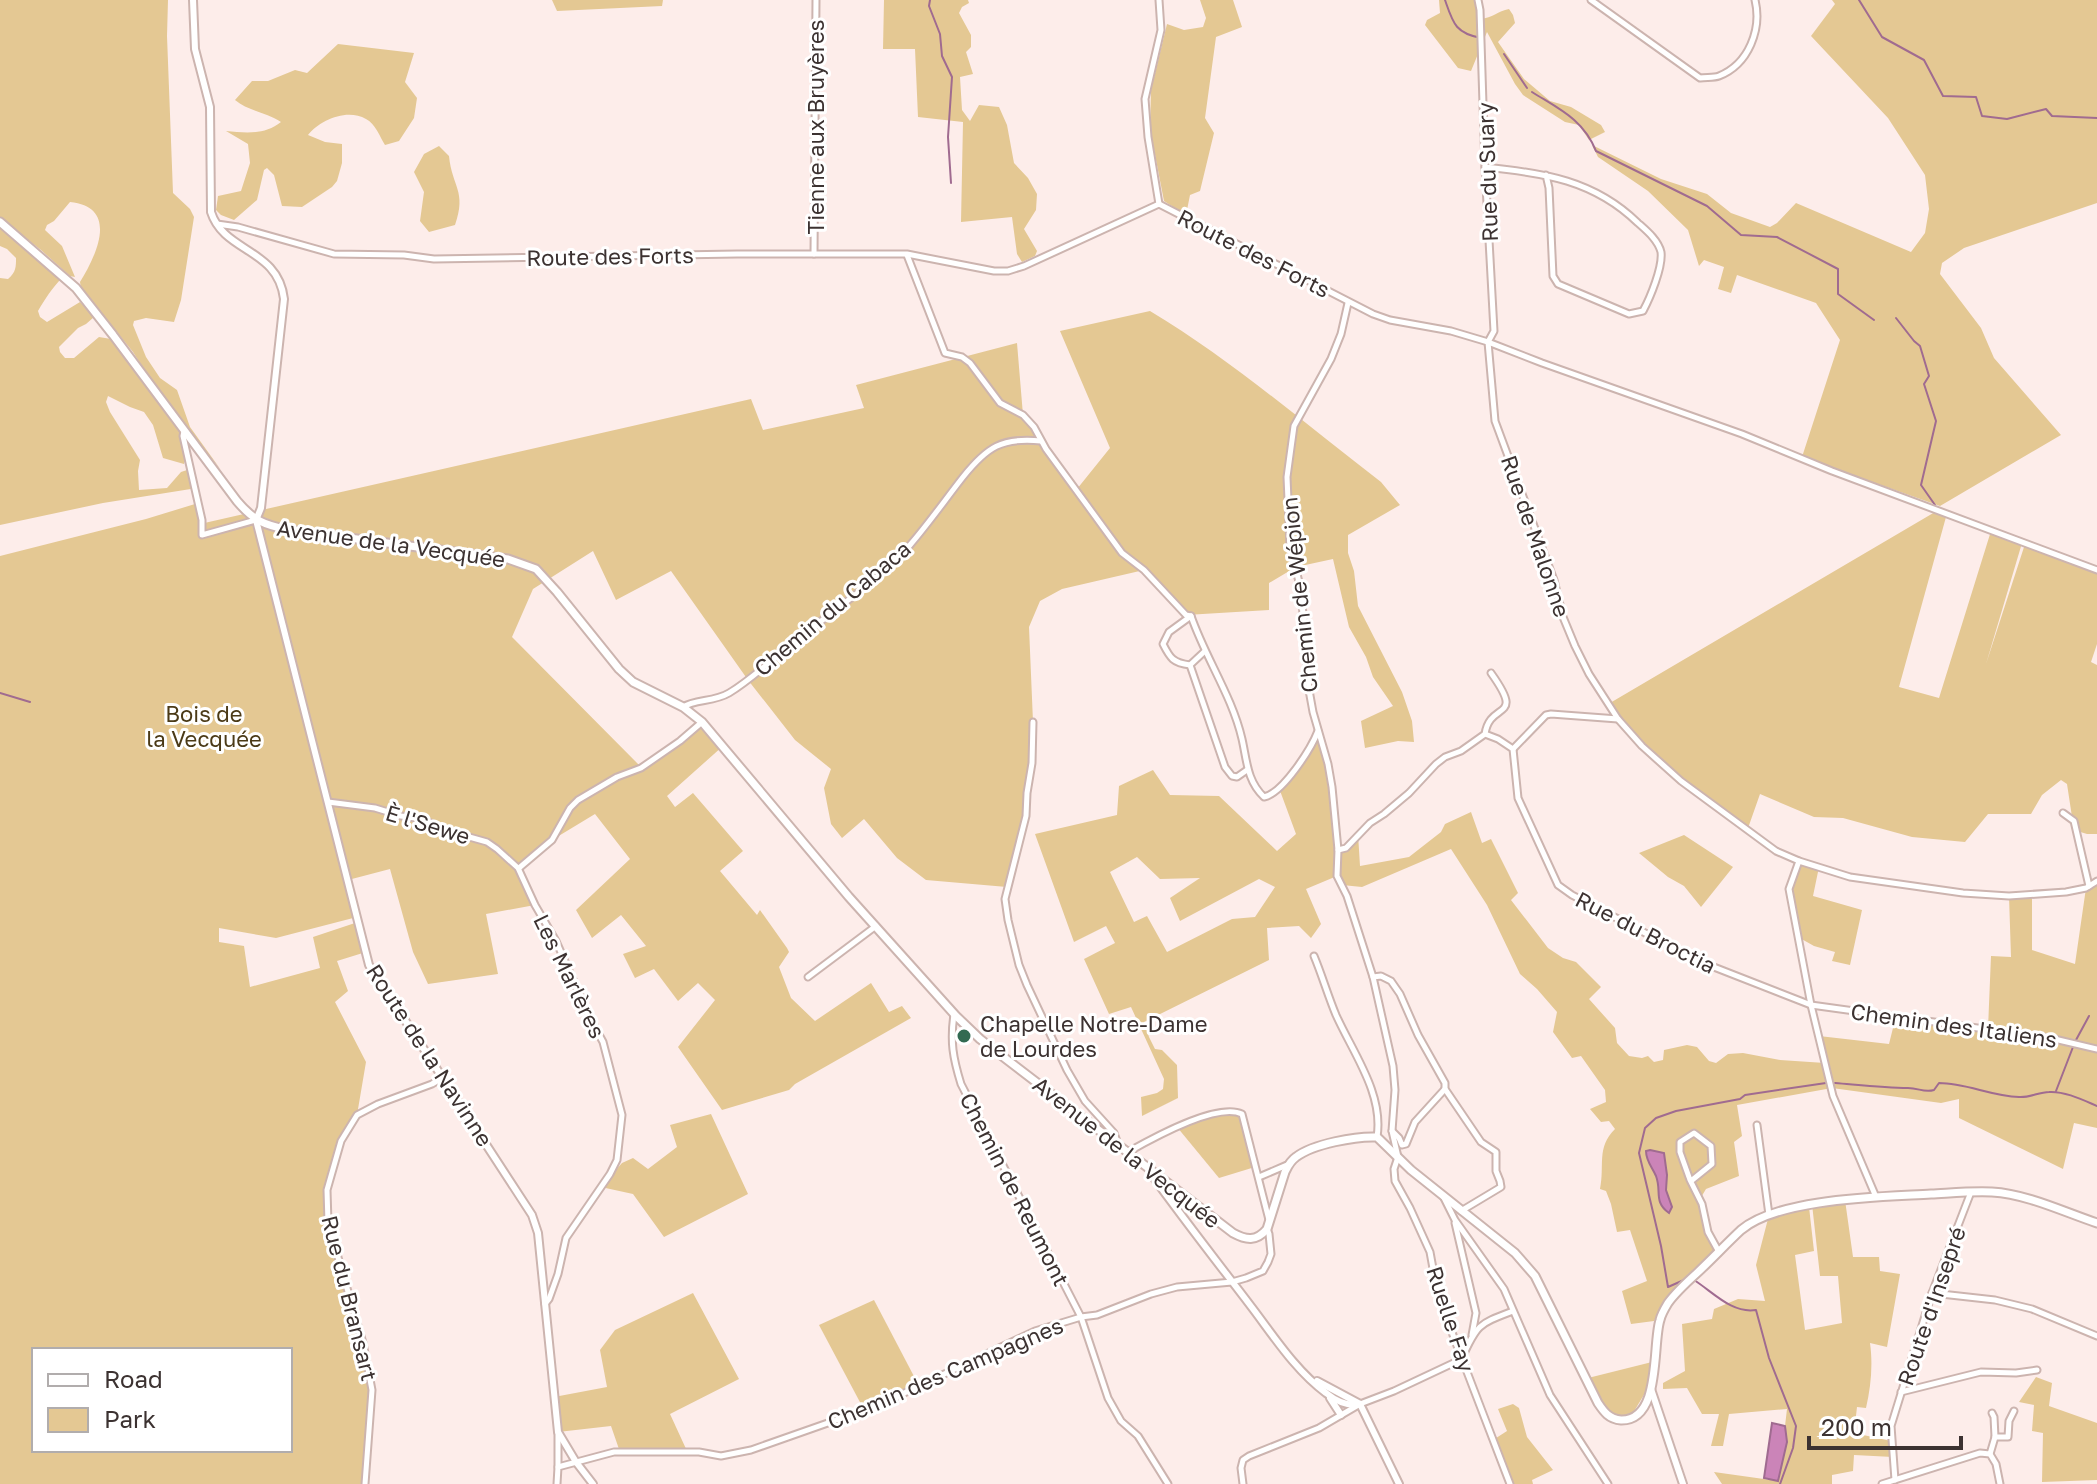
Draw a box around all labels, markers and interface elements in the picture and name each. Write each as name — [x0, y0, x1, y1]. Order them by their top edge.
street label: Tienne aux Bruyères — [802, 19, 829, 235]
street label: Rue du Suary — [1471, 102, 1503, 242]
street label: Route des Forts — [1173, 203, 1335, 303]
street label: Route des Forts — [526, 241, 694, 271]
street label: Rue de Malonne — [1496, 452, 1576, 620]
street label: Chemin de Wépion — [1275, 496, 1323, 694]
street label: Avenue de la Vecquée — [275, 514, 507, 572]
street label: Chemin du Cabaca — [748, 535, 916, 681]
park label: Bois de la Vecquée — [146, 700, 262, 752]
street label: È l'Sewe — [382, 798, 474, 850]
street label: Rue du Broctia — [1571, 885, 1721, 979]
street label: Les Marlères — [528, 910, 612, 1042]
street label: Route de la Navinne — [361, 959, 499, 1151]
street label: Chemin des Italiens — [1849, 997, 2059, 1053]
place label: Chapelle Notre-Dame de Lourdes — [980, 1010, 1208, 1062]
marker: Chapelle Notre-Dame de Lourdes — [955, 1027, 973, 1045]
street label: Avenue de la Vecquée — [1028, 1070, 1226, 1234]
street label: Chemin de Reumont — [955, 1088, 1075, 1290]
street label: Rue du Bransart — [316, 1213, 384, 1383]
street label: Route d'Insepré — [1891, 1223, 1971, 1389]
street label: Ruelle Fay — [1421, 1263, 1481, 1375]
street label: Chemin des Campagnes — [823, 1311, 1067, 1435]
legend — [32, 1348, 292, 1452]
text: Road — [104, 1364, 163, 1393]
scale bar — [1809, 1400, 1961, 1450]
text: Park — [104, 1404, 156, 1433]
text: 200 m — [1821, 1412, 1892, 1441]

